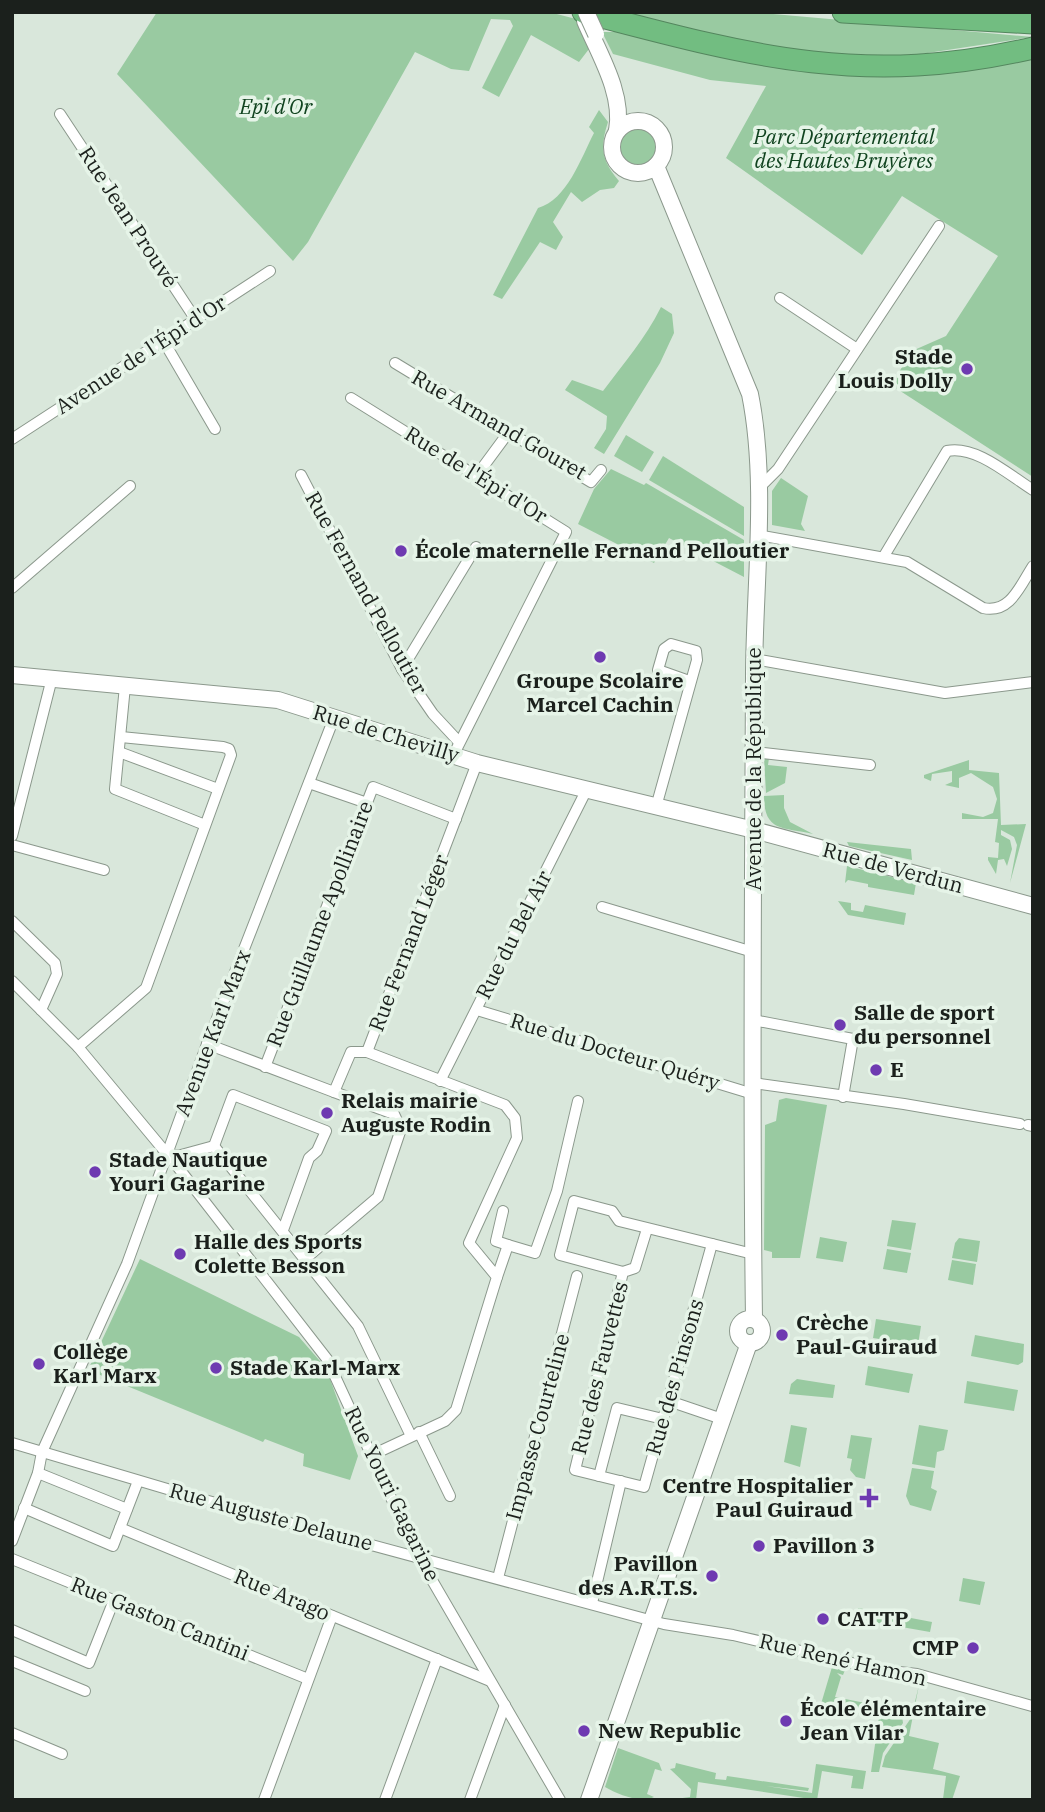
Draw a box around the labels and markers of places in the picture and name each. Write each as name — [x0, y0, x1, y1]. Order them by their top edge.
place label: Stade Louis Dolly — [838, 342, 953, 394]
marker: Stade Louis Dolly — [959, 361, 975, 377]
place label: École maternelle Fernand Pelloutier — [415, 536, 790, 564]
marker: École maternelle Fernand Pelloutier — [393, 543, 409, 559]
marker: Groupe Scolaire Marcel Cachin — [592, 649, 608, 665]
place label: Groupe Scolaire Marcel Cachin — [516, 666, 684, 718]
place label: Salle de sport du personnel — [854, 998, 995, 1050]
marker: Salle de sport du personnel — [832, 1017, 848, 1033]
place label: E — [890, 1055, 904, 1083]
marker: E — [868, 1062, 884, 1078]
place label: Relais mairie Auguste Rodin — [341, 1086, 491, 1138]
marker: Relais mairie Auguste Rodin — [319, 1105, 335, 1121]
place label: Stade Nautique Youri Gagarine — [109, 1145, 268, 1197]
marker: Stade Nautique Youri Gagarine — [87, 1164, 103, 1180]
place label: Halle des Sports Colette Besson — [194, 1227, 362, 1279]
marker: Halle des Sports Colette Besson — [172, 1246, 188, 1262]
place label: Crèche Paul-Guiraud — [796, 1308, 937, 1360]
marker: Crèche Paul-Guiraud — [774, 1327, 790, 1343]
place label: Collège Karl Marx — [53, 1337, 157, 1389]
place label: Stade Karl-Marx — [230, 1353, 401, 1381]
marker: Collège Karl Marx — [31, 1356, 47, 1372]
marker: Stade Karl-Marx — [208, 1360, 224, 1376]
place label: Centre Hospitalier Paul Guiraud — [662, 1471, 854, 1523]
marker: Centre Hospitalier Paul Guiraud — [859, 1488, 879, 1508]
place label: Pavillon 3 — [773, 1531, 875, 1559]
marker: Pavillon 3 — [751, 1538, 767, 1554]
place label: Pavillon des A.R.T.S. — [578, 1549, 698, 1601]
marker: Pavillon des A.R.T.S. — [704, 1568, 720, 1584]
place label: CATTP — [837, 1604, 909, 1632]
marker: CATTP — [815, 1611, 831, 1627]
place label: CMP — [912, 1633, 959, 1661]
marker: CMP — [965, 1640, 981, 1656]
place label: École élémentaire Jean Vilar — [800, 1694, 987, 1746]
marker: École élémentaire Jean Vilar — [778, 1713, 794, 1729]
place label: New Republic — [598, 1716, 741, 1744]
marker: New Republic — [576, 1723, 592, 1739]

